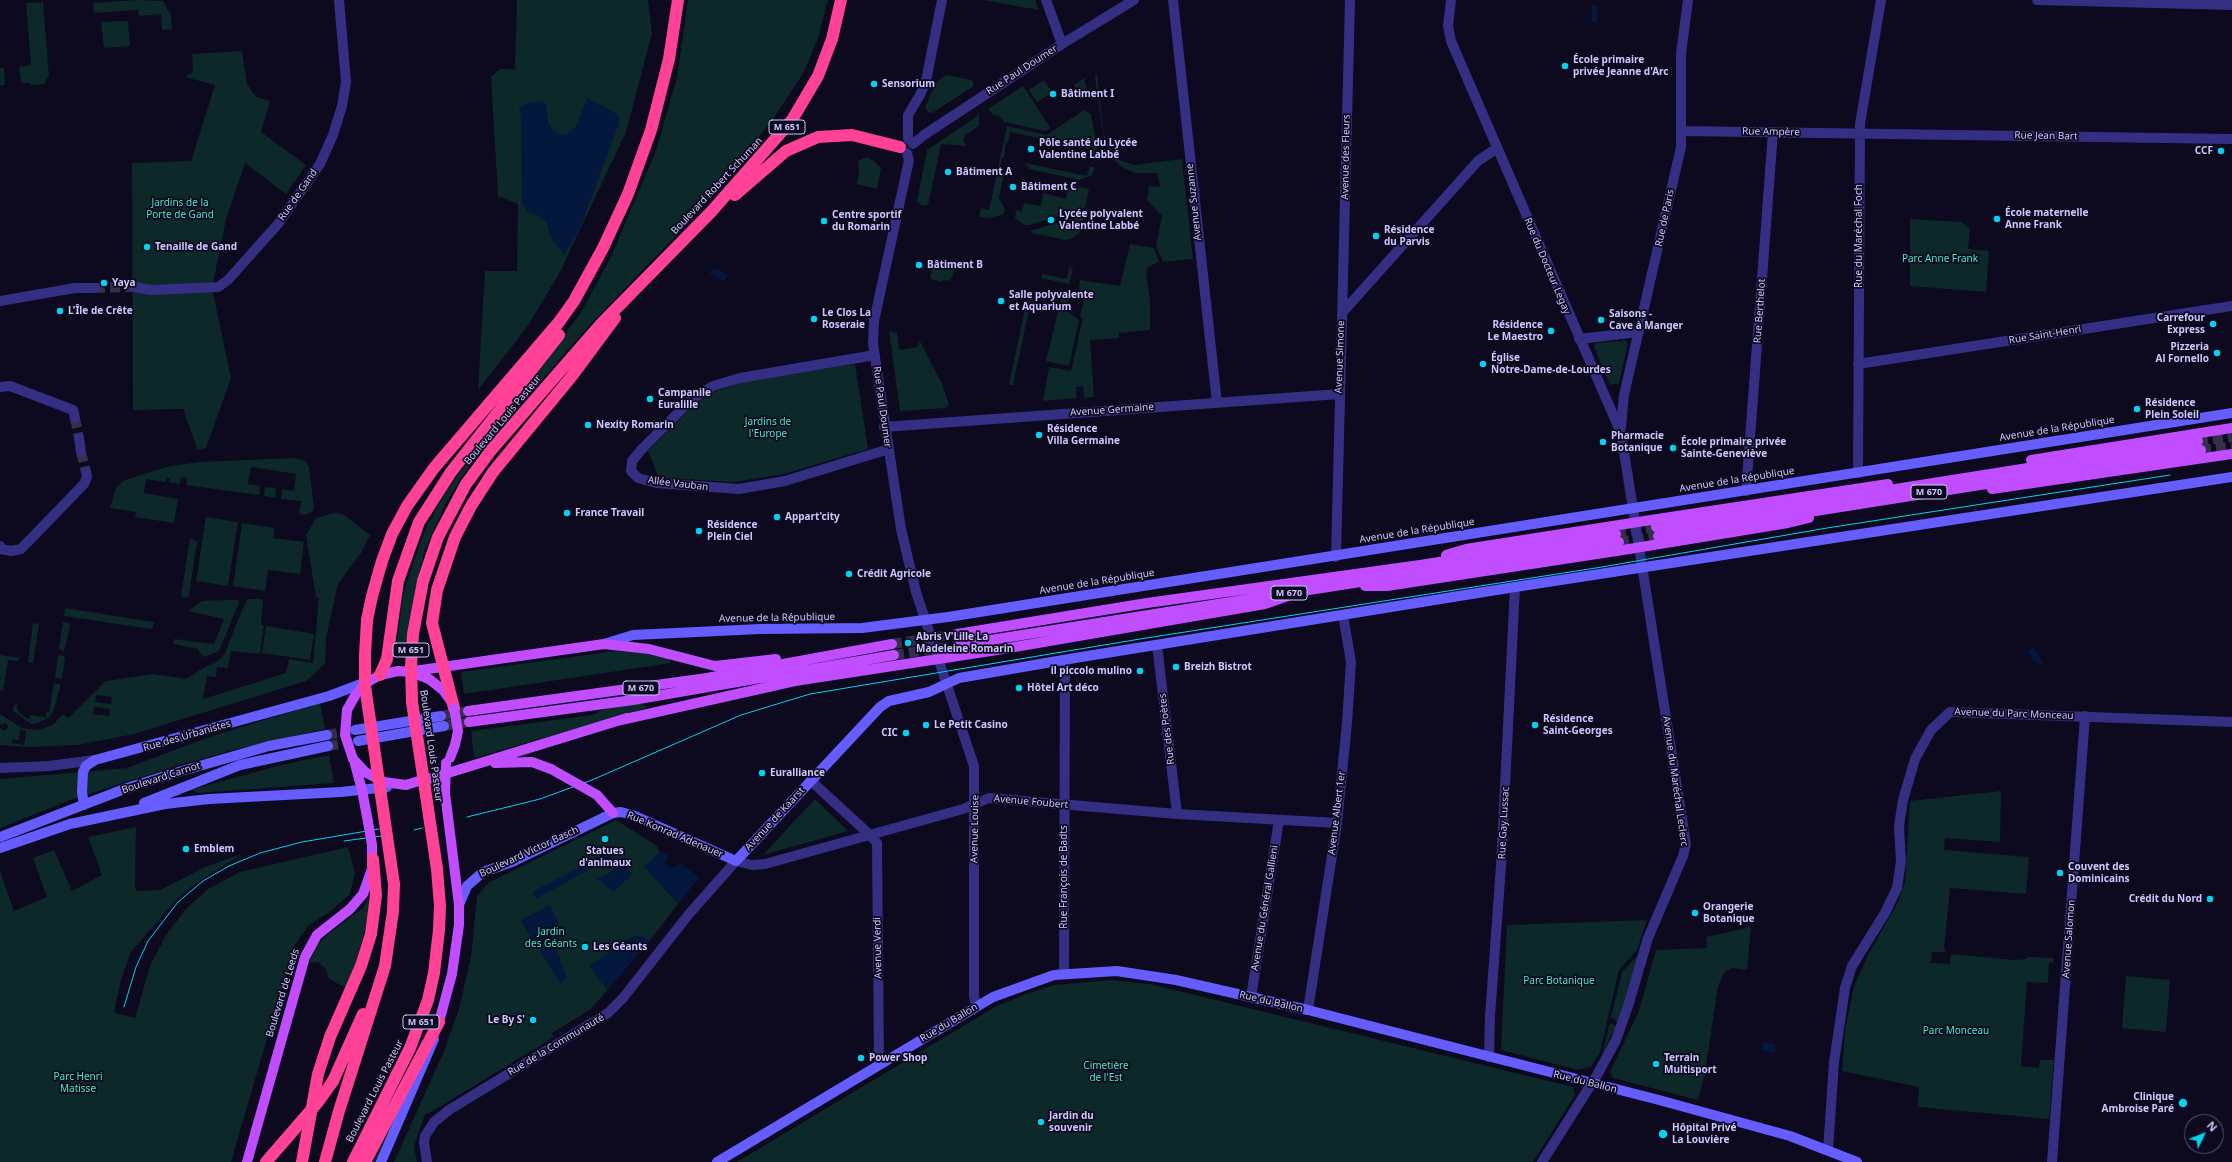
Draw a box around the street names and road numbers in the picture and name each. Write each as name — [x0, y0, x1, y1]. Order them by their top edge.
street label: Rue Paul Doumer — [984, 43, 1060, 97]
street label: Avenue des Fleurs — [1339, 114, 1353, 200]
road number: M 651 — [769, 120, 805, 134]
street label: Rue Ampère — [1742, 125, 1800, 139]
street label: Rue Jean Bart — [2014, 129, 2078, 143]
street label: Boulevard Robert Schuman — [669, 135, 765, 237]
street label: Avenue Suzanne — [1184, 163, 1204, 241]
street label: Rue de Gand — [276, 167, 320, 223]
street label: Rue du Maréchal Foch — [1853, 184, 1865, 288]
street label: Rue de Paris — [1653, 188, 1677, 248]
street label: Rue du Docteur Legay — [1521, 216, 1573, 316]
street label: Rue Berthelot — [1752, 278, 1768, 344]
street label: Avenue Simone — [1333, 320, 1347, 394]
street label: Rue Saint-Henri — [2008, 323, 2082, 347]
street label: Rue Paul Doumer — [870, 365, 894, 449]
street label: Boulevard Louis Pasteur — [462, 373, 544, 467]
street label: Avenue Germaine — [1070, 401, 1154, 419]
street label: Avenue de la République — [1999, 414, 2115, 444]
street label: Avenue de la République — [1679, 465, 1795, 495]
street label: Allée Vauban — [647, 474, 709, 494]
road number: M 670 — [1911, 485, 1947, 499]
street label: Avenue de la République — [1359, 516, 1475, 546]
street label: Avenue de la République — [1039, 567, 1155, 597]
road number: M 670 — [1271, 586, 1307, 600]
street label: Avenue de la République — [719, 611, 835, 625]
road number: M 651 — [393, 643, 429, 657]
road number: M 670 — [623, 681, 659, 695]
street label: Boulevard Louis Pasteur — [417, 689, 445, 803]
street label: Rue des Poètes — [1157, 693, 1177, 765]
street label: Avenue du Parc Monceau — [1954, 706, 2074, 722]
street label: Avenue du Maréchal Leclerc — [1660, 715, 1690, 847]
street label: Rue des Urbanistes — [142, 718, 232, 754]
street label: Boulevard Carnot — [120, 760, 202, 796]
street label: Avenue Albert 1er — [1326, 770, 1348, 856]
street label: Avenue de Kaarst — [743, 785, 807, 853]
street label: Rue Gay Lussac — [1496, 786, 1512, 860]
street label: Avenue Foubert — [993, 793, 1069, 811]
street label: Avenue Louise — [968, 795, 982, 863]
street label: Rue Konrad Adenauer — [625, 809, 725, 861]
street label: Boulevard Victor Basch — [478, 824, 580, 880]
street label: Rue François de Badts — [1058, 825, 1070, 929]
street label: Avenue du Général Gallieni — [1249, 844, 1281, 972]
street label: Avenue Salomon — [2060, 899, 2078, 979]
street label: Avenue Verdi — [871, 917, 885, 979]
street label: Boulevard de Leeds — [264, 947, 302, 1039]
street label: Rue du Ballon — [1238, 989, 1304, 1015]
street label: Rue du Ballon — [918, 1001, 980, 1045]
street label: Rue de la Communauté — [506, 1011, 606, 1079]
road number: M 651 — [403, 1015, 439, 1029]
street label: Boulevard Louis Pasteur — [344, 1038, 406, 1144]
street label: Rue du Ballon — [1552, 1068, 1618, 1096]

